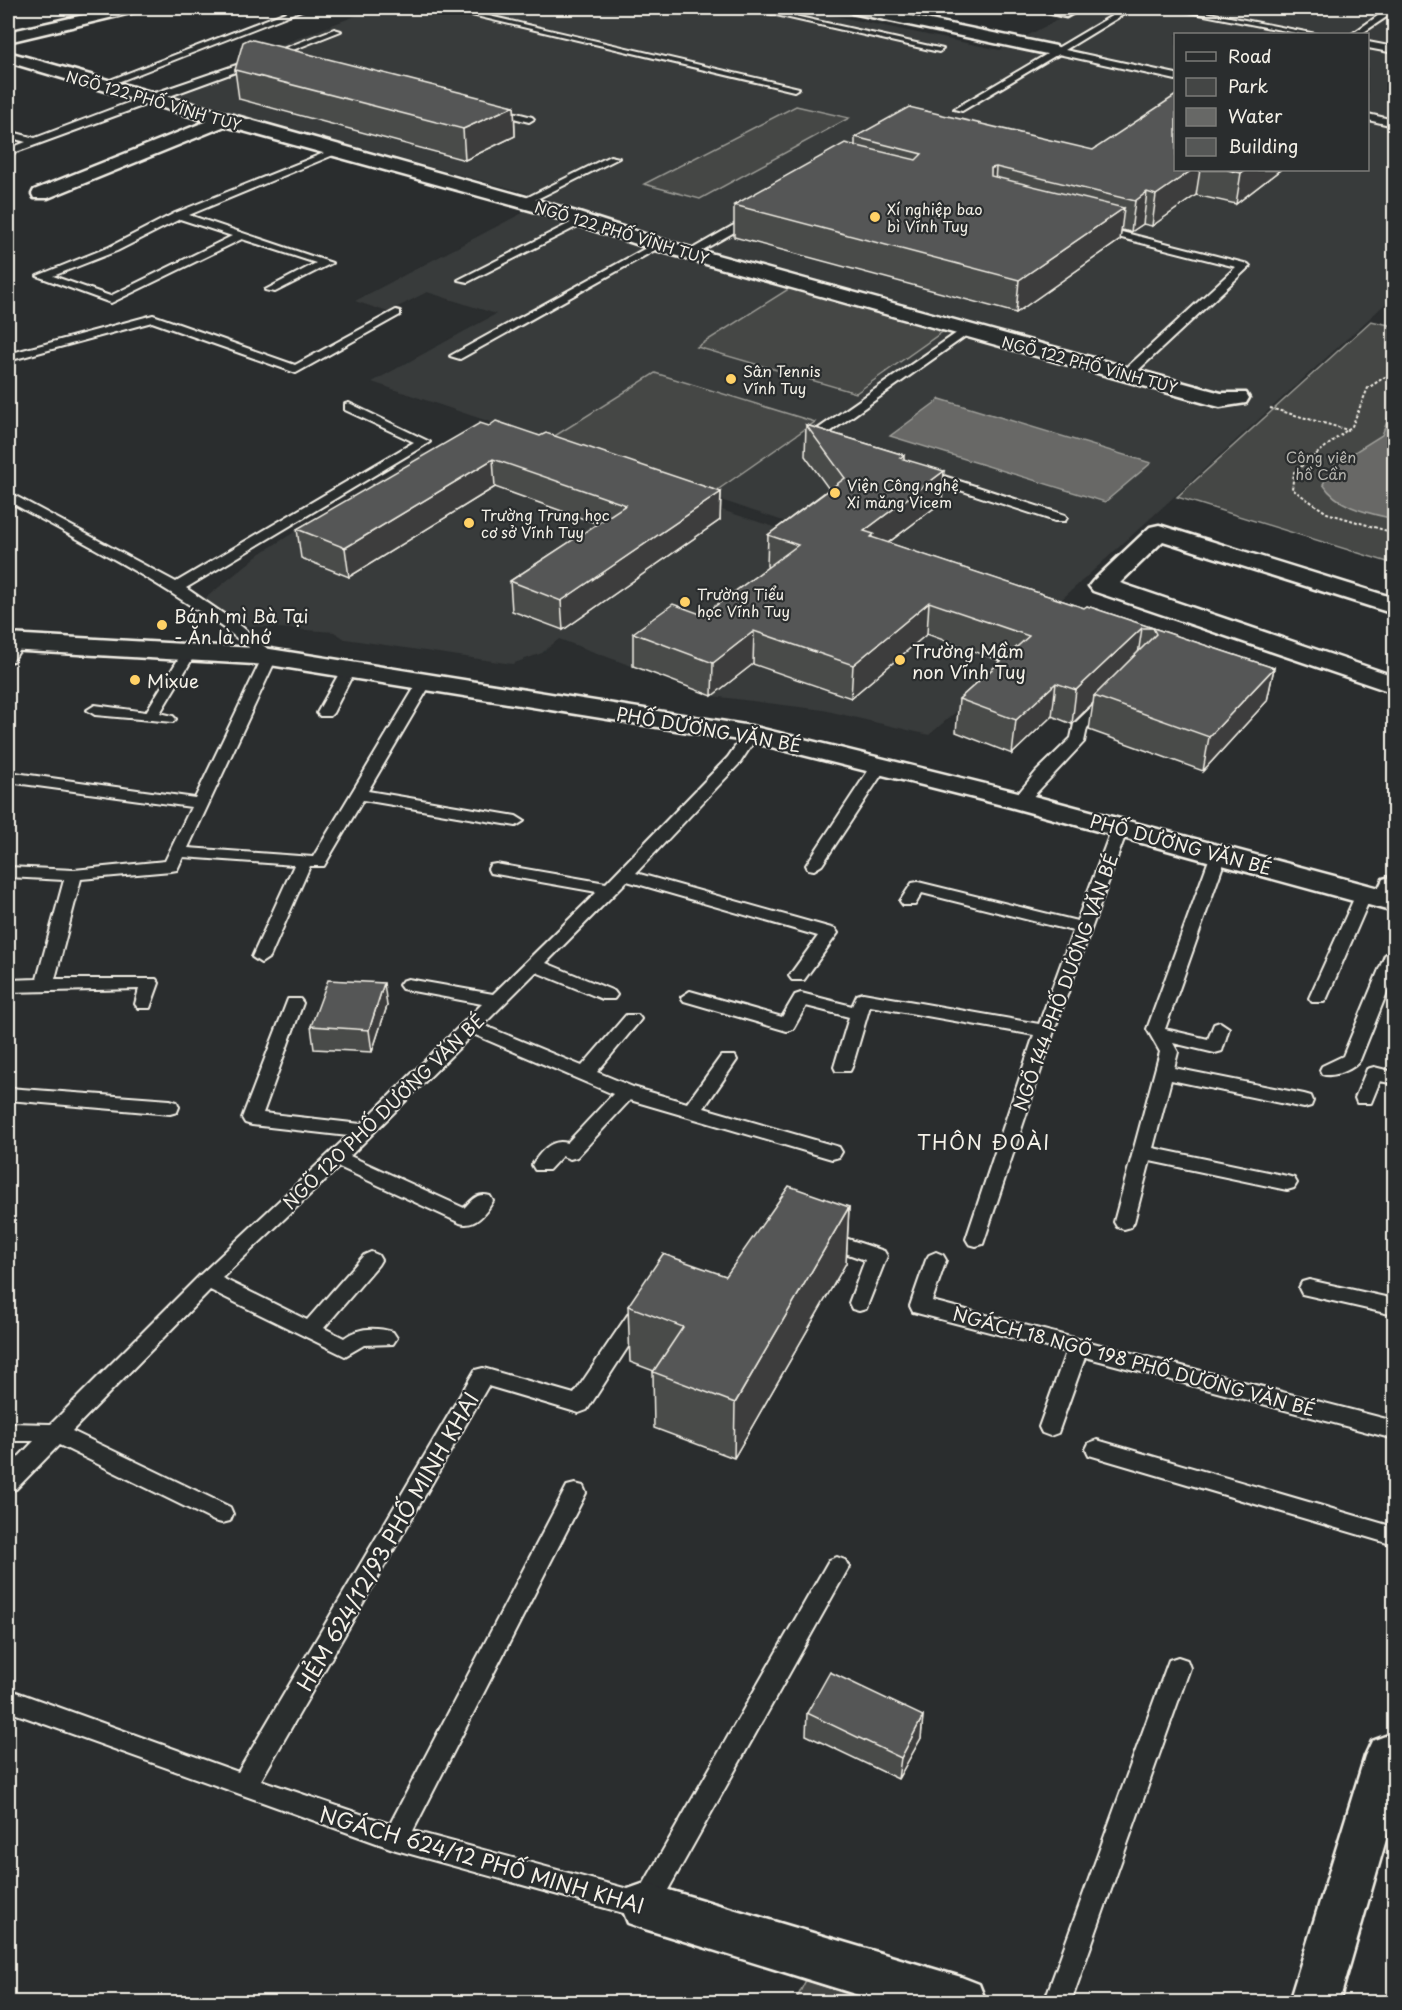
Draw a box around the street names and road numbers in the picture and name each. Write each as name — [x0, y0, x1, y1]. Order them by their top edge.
street label: NGÕ 122 PHỐ VĨNH TUY — [64, 64, 245, 136]
street label: NGÕ 122 PHỐ VĨNH TUY — [532, 194, 712, 270]
street label: NGÕ 122 PHỐ VĨNH TUY — [1000, 329, 1181, 399]
street label: PHỐ DƯƠNG VĂN BÉ — [614, 699, 804, 759]
street label: PHỐ DƯƠNG VĂN BÉ — [1087, 807, 1275, 881]
street label: NGÕ 144 PHỐ DƯƠNG VĂN BÉ — [1006, 850, 1124, 1114]
street label: NGÕ 120 PHỐ DƯƠNG VĂN BÉ — [276, 1007, 490, 1215]
street label: NGÁCH 18 NGÕ 198 PHỐ DƯƠNG VĂN BÉ — [950, 1299, 1318, 1423]
street label: HẺM 624/12/93 PHỐ MINH KHAI — [288, 1385, 486, 1697]
street label: NGÁCH 624/12 PHỐ MINH KHAI — [316, 1797, 648, 1921]

